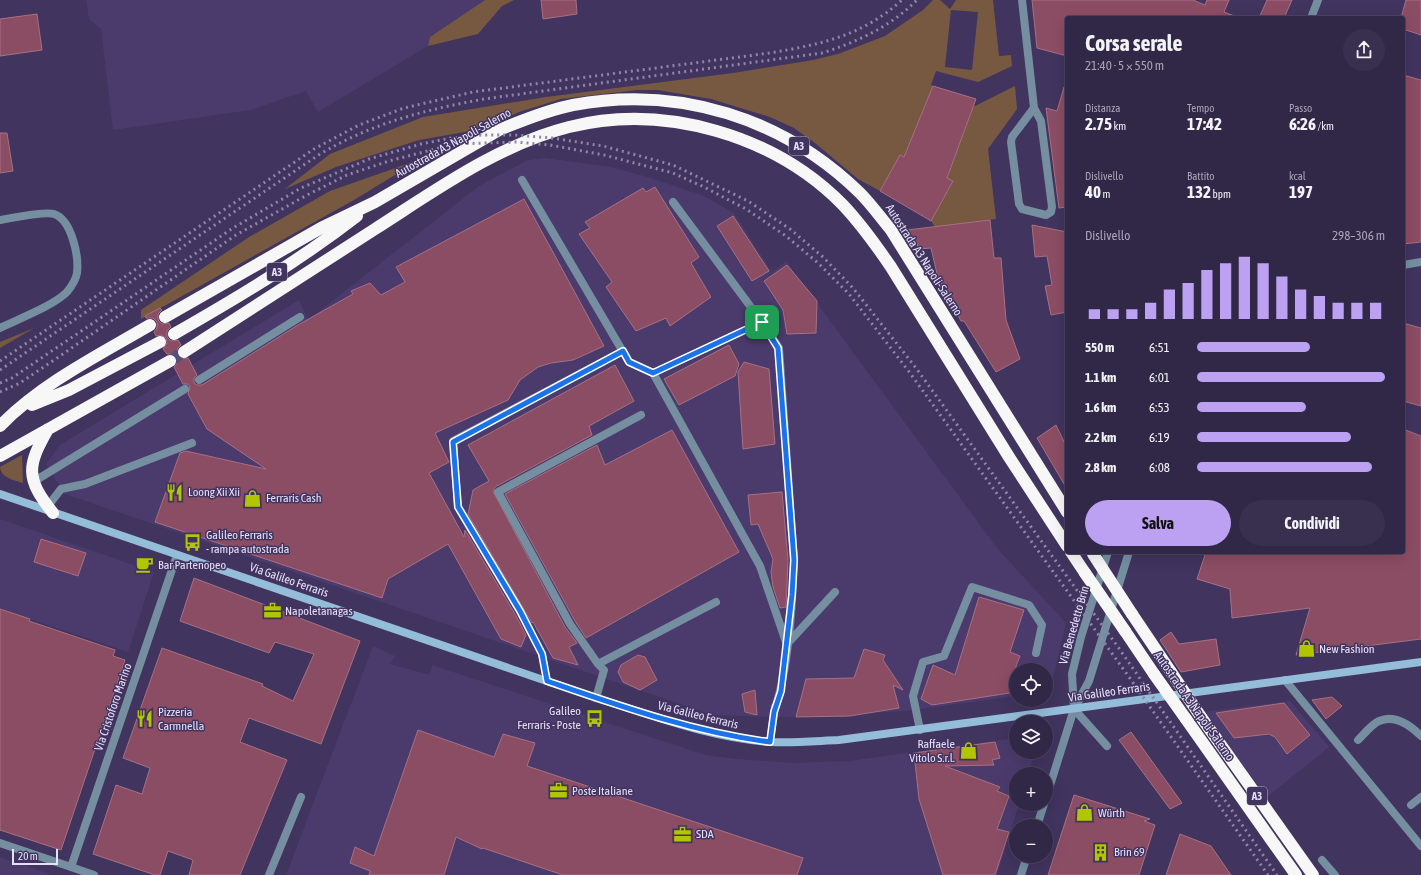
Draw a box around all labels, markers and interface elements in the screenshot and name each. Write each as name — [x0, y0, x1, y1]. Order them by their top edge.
button: share — [1343, 29, 1385, 71]
text: Corsa serale — [1085, 30, 1182, 56]
text: 21:40 · 5 × 550 m — [1085, 58, 1164, 73]
text: Distanza — [1085, 102, 1120, 114]
text: Tempo — [1187, 102, 1214, 114]
text: Passo — [1289, 102, 1312, 114]
street label: Autostrada A3 Napoli-Salerno — [393, 105, 514, 181]
text: 2.75 — [1085, 114, 1112, 134]
text: 17:42 — [1187, 114, 1222, 134]
text: 6:26 — [1289, 114, 1316, 134]
text: km — [1112, 120, 1126, 132]
text: /km — [1316, 120, 1334, 132]
road number: A3 — [789, 137, 809, 155]
text: Dislivello — [1085, 170, 1123, 182]
text: Battito — [1187, 170, 1214, 182]
text: kcal — [1289, 170, 1306, 182]
text: 40 — [1085, 182, 1101, 202]
text: 132 — [1187, 182, 1211, 202]
text: 197 — [1289, 182, 1313, 202]
text: m — [1101, 188, 1110, 200]
text: bpm — [1211, 188, 1231, 200]
street label: Autostrada A3 Napoli-Salerno — [883, 202, 966, 319]
text: Dislivello — [1085, 228, 1130, 243]
text: 298–306 m — [1332, 228, 1385, 243]
road number: A3 — [267, 263, 287, 281]
pin — [745, 305, 779, 339]
icon: arrive — [751, 311, 773, 333]
text: 550 m — [1085, 340, 1114, 355]
text: 6:51 — [1149, 340, 1170, 355]
text: 1.1 km — [1085, 370, 1116, 385]
text: 6:01 — [1149, 370, 1170, 385]
text: 1.6 km — [1085, 400, 1116, 415]
text: 6:53 — [1149, 400, 1170, 415]
text: 2.2 km — [1085, 430, 1116, 445]
text: 6:19 — [1149, 430, 1170, 445]
text: 2.8 km — [1085, 460, 1116, 475]
text: 6:08 — [1149, 460, 1170, 475]
restaurant icon: Loong Xii Xii — [165, 482, 185, 502]
place label: Loong Xii Xii — [188, 485, 240, 499]
shop icon: Ferraris Cash — [243, 488, 263, 508]
place label: Ferraris Cash — [266, 491, 322, 505]
button: Salva — [1085, 500, 1231, 546]
button: Condividi — [1239, 500, 1385, 546]
place label: Galileo Ferraris - rampa autostrada — [206, 528, 289, 556]
bus stop icon: Galileo Ferraris - rampa autostrada — [183, 532, 203, 552]
cafe icon: Bar Partenopeo — [135, 555, 155, 575]
place label: Bar Partenopeo — [158, 558, 226, 572]
street label: Via Galileo Ferraris — [248, 560, 330, 600]
street label: Via Benedetto Brin — [1056, 584, 1092, 666]
office icon: Napoletanagas — [262, 601, 282, 621]
place label: Napoletanagas — [285, 604, 353, 618]
shop icon: New Fashion — [1296, 639, 1316, 659]
place label: New Fashion — [1319, 642, 1375, 656]
street label: Autostrada A3 Napoli-Salerno — [1151, 649, 1237, 764]
street label: Via Cristoforo Marino — [91, 661, 135, 753]
map controls — [1009, 663, 1053, 863]
button: locate — [1009, 663, 1053, 707]
street label: Via Galileo Ferraris — [1067, 679, 1151, 705]
street label: Via Galileo Ferraris — [656, 698, 740, 732]
place label: Galileo Ferraris - Poste — [517, 704, 581, 732]
place label: Pizzeria Carmnella — [158, 705, 204, 733]
bus stop icon: Galileo Ferraris - Poste — [584, 708, 604, 728]
restaurant icon: Pizzeria Carmnella — [135, 709, 155, 729]
button: layers — [1009, 715, 1053, 759]
place label: Raffaele Vitolo S.r.l. — [909, 737, 955, 765]
shop icon: Raffaele Vitolo S.r.l. — [958, 741, 978, 761]
button: + — [1009, 767, 1053, 811]
office icon: Poste Italiane — [549, 781, 569, 801]
place label: Poste Italiane — [572, 784, 633, 798]
road number: A3 — [1247, 787, 1267, 805]
shop icon: Würth — [1075, 803, 1095, 823]
place label: Würth — [1098, 806, 1125, 820]
button: − — [1009, 819, 1053, 863]
office icon: SDA — [673, 824, 693, 844]
place label: SDA — [696, 827, 714, 841]
building icon: Brin 69 — [1091, 842, 1111, 862]
place label: Brin 69 — [1114, 845, 1145, 859]
scale bar — [12, 847, 58, 866]
text: 20 m — [18, 850, 38, 862]

